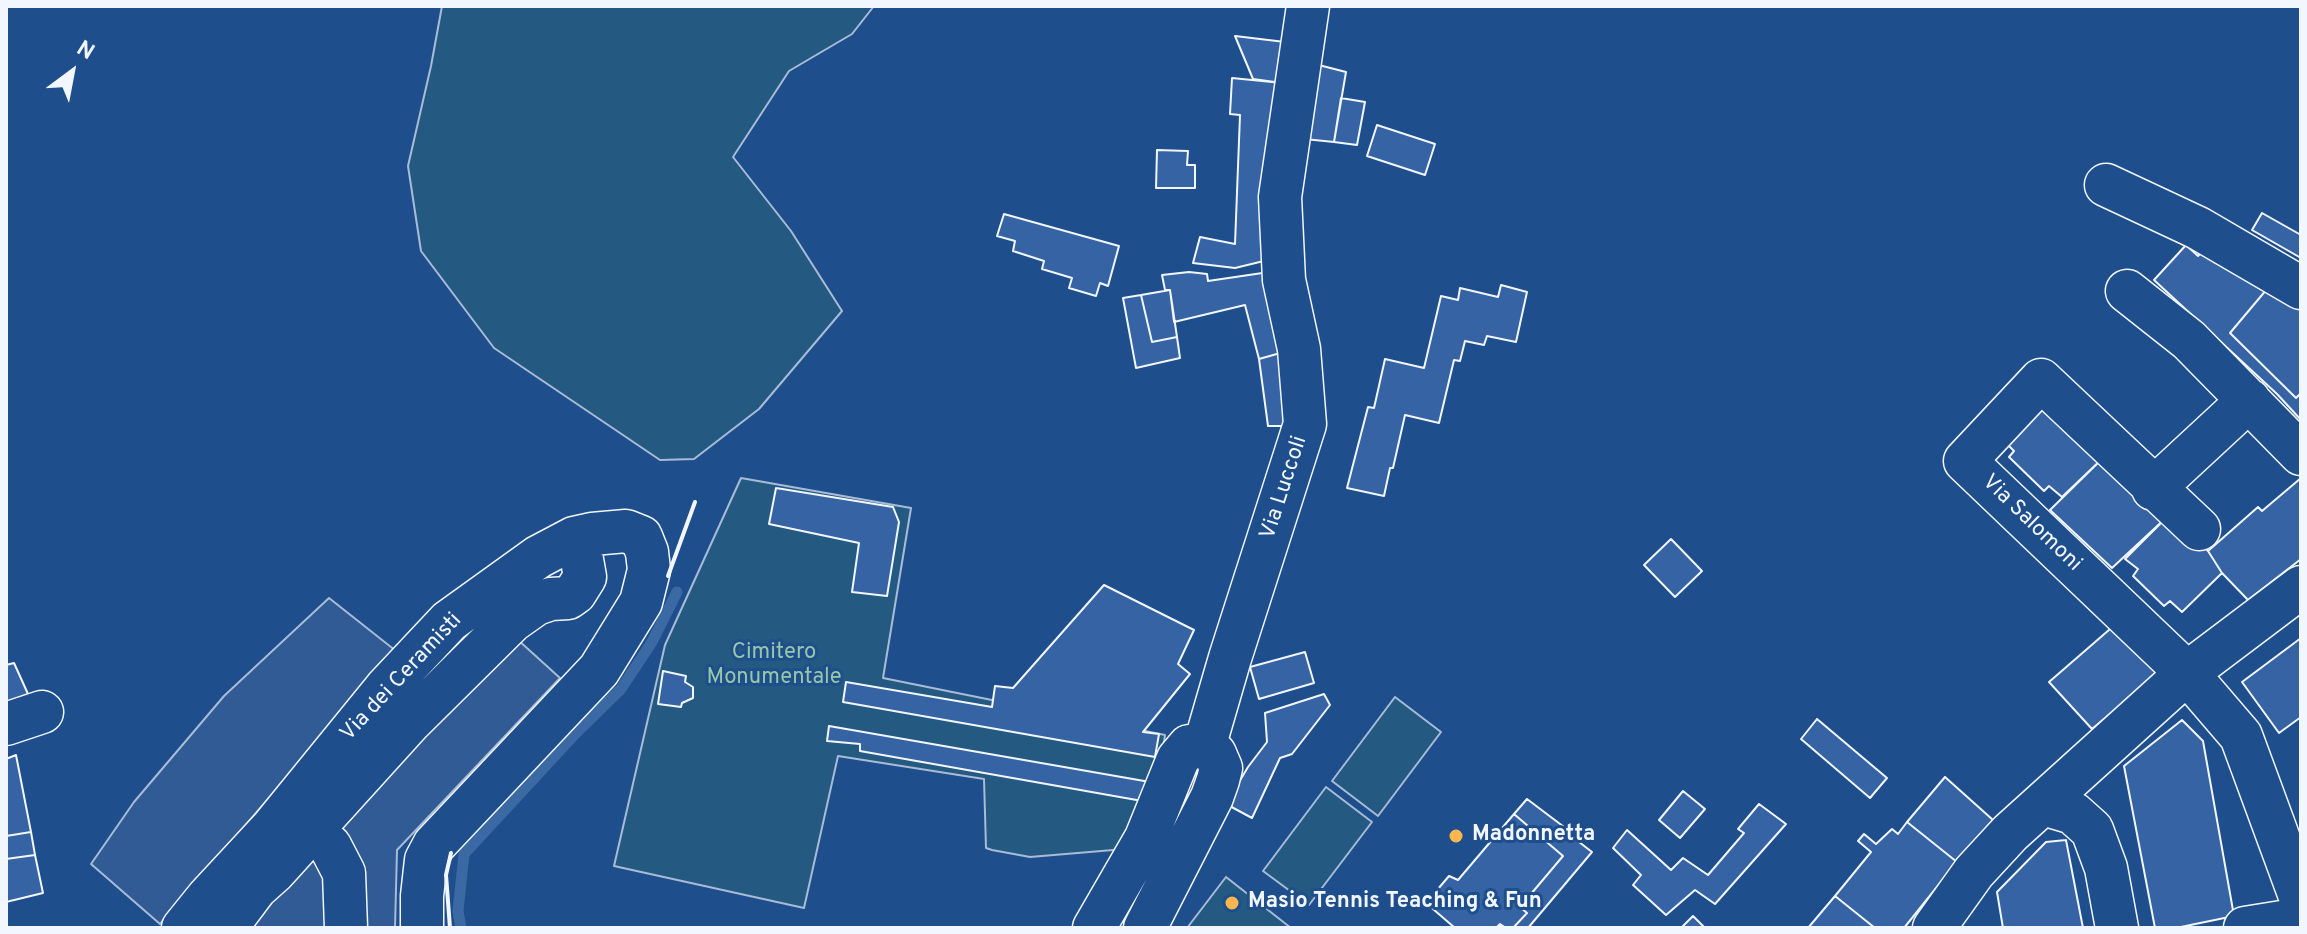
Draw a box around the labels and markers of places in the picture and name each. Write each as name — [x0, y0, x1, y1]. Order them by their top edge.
place label: Madonnetta — [1472, 823, 1595, 849]
marker: Madonnetta — [1447, 827, 1465, 845]
place label: Masio Tennis Teaching & Fun — [1248, 890, 1542, 916]
marker: Masio Tennis Teaching & Fun — [1223, 894, 1241, 912]

